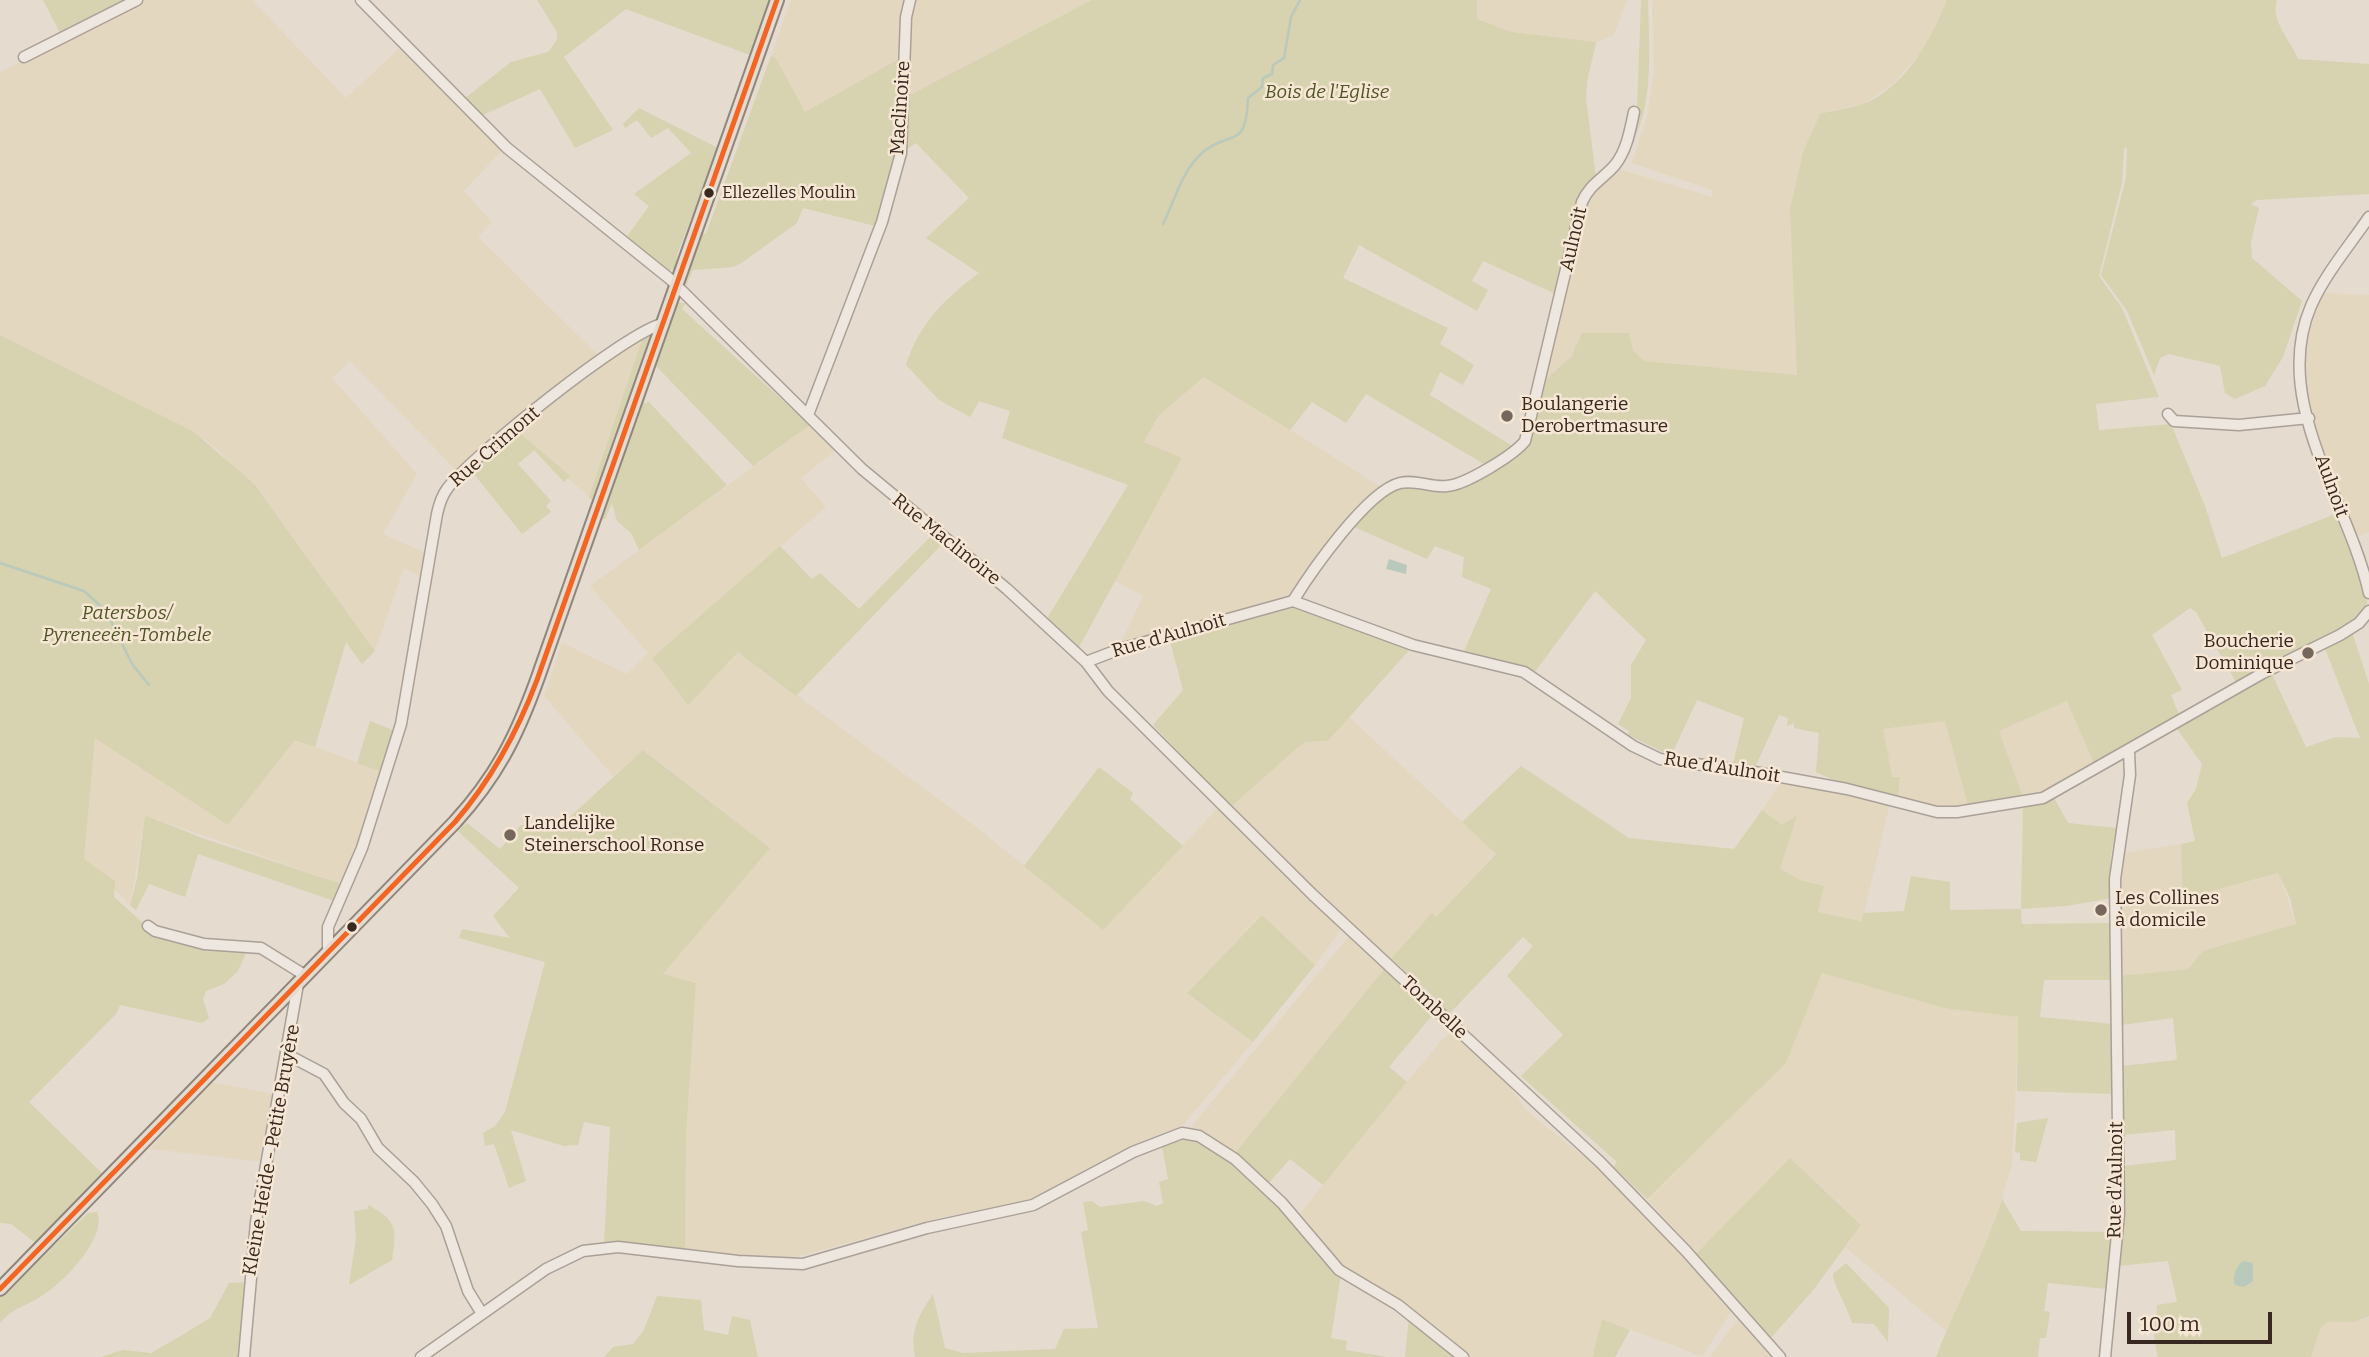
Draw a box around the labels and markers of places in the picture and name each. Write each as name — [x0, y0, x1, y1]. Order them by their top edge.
place label: Ellezelles Moulin — [722, 183, 856, 203]
marker: Ellezelles Moulin — [702, 186, 716, 200]
place label: Boulangerie Derobertmasure — [1521, 394, 1668, 438]
marker: Boulangerie Derobertmasure — [1499, 408, 1515, 424]
place label: Boucherie Dominique — [2195, 631, 2294, 675]
marker: Boucherie Dominique — [2300, 645, 2316, 661]
place label: Landelijke Steinerschool Ronse — [524, 813, 704, 857]
marker: Landelijke Steinerschool Ronse — [502, 827, 518, 843]
place label: Les Collines à domicile — [2115, 888, 2219, 932]
marker: Les Collines à domicile — [2093, 902, 2109, 918]
unlabelled marker — [345, 920, 359, 934]

